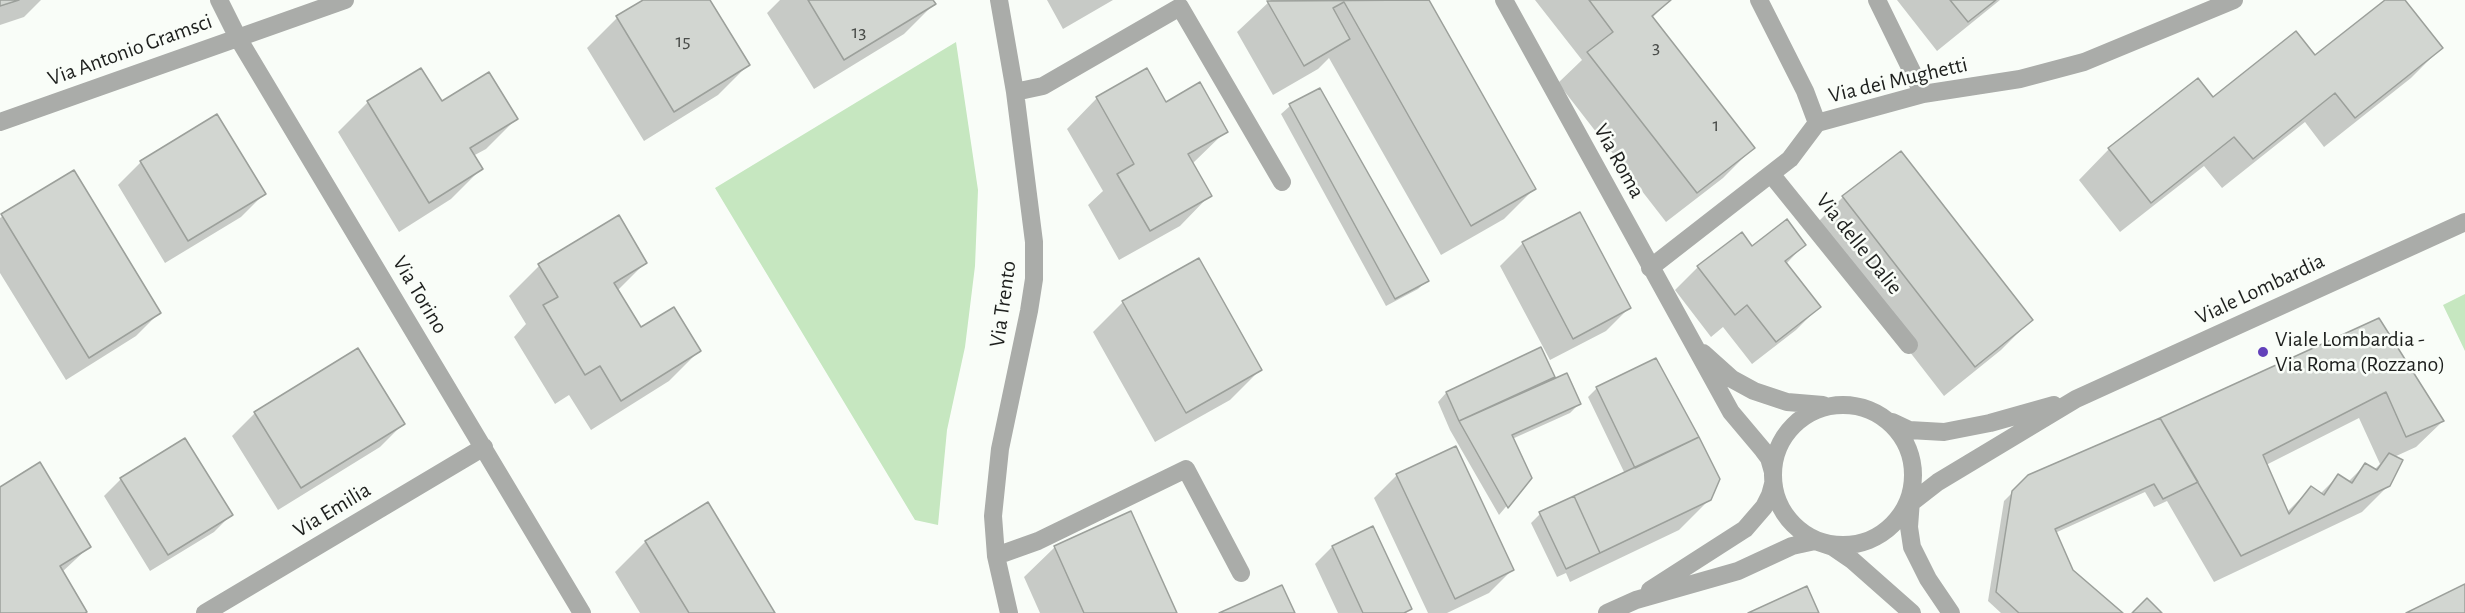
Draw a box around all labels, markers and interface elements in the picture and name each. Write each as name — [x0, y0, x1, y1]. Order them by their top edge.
street label: Via Antonio Gramsci — [44, 8, 216, 92]
house number: 13 — [851, 20, 867, 44]
house number: 15 — [675, 29, 691, 53]
house number: 3 — [1652, 35, 1660, 59]
street label: Via dei Mughetti — [1826, 51, 1970, 109]
house number: 1 — [1713, 113, 1719, 137]
street label: Via Roma — [1588, 119, 1650, 203]
street label: Via delle Dalie — [1810, 188, 1908, 300]
street label: Viale Lombardia — [2191, 248, 2329, 330]
street label: Via Torino — [387, 251, 453, 339]
street label: Via Trento — [984, 259, 1022, 349]
place label: Viale Lombardia - Via Roma (Rozzano) — [2275, 326, 2445, 378]
marker: Viale Lombardia - Via Roma (Rozzano) — [2256, 345, 2270, 359]
street label: Via Emilia — [288, 477, 376, 543]

